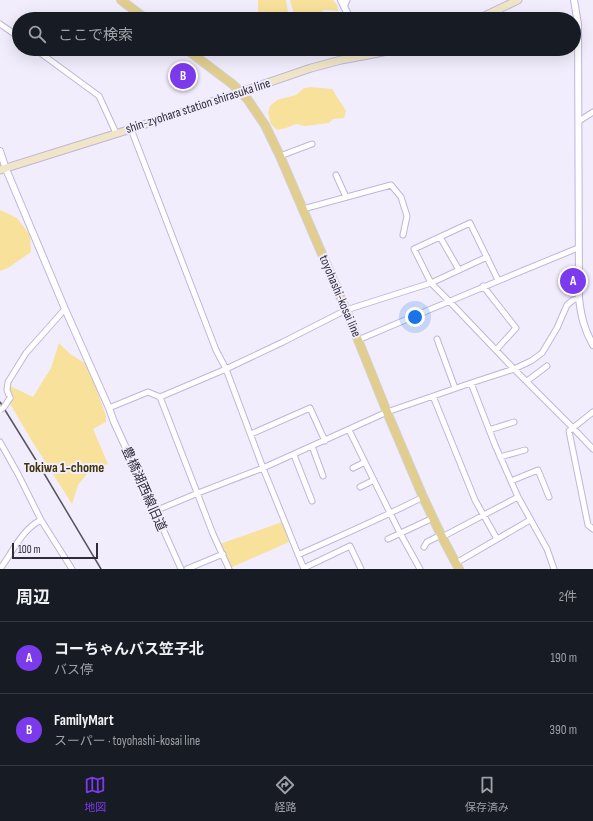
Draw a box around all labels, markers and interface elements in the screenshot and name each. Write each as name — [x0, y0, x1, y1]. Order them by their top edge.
search box — [12, 12, 581, 56]
icon: search — [26, 23, 48, 45]
text: ここで検索 — [58, 26, 133, 45]
pin: B — [170, 61, 196, 91]
street label: shin-zyohara station shirasuka line — [124, 75, 272, 137]
street label: toyohashi-kosai line — [316, 253, 364, 339]
pin: A — [560, 266, 586, 296]
your location — [405, 307, 425, 327]
street label: 豊橋湖西線旧道 — [118, 444, 170, 534]
district label: Tokiwa 1-chome — [24, 459, 104, 476]
scale bar — [12, 541, 98, 560]
text: 100 m — [18, 543, 40, 556]
text: 周辺 — [16, 588, 50, 608]
text: 2件 — [559, 589, 577, 605]
text: コーちゃんバス笠子北 — [54, 640, 204, 659]
text: A — [26, 650, 32, 666]
text: 190 m — [550, 650, 577, 666]
text: バス停 — [54, 662, 93, 678]
text: FamilyMart — [54, 711, 114, 730]
text: B — [26, 722, 32, 738]
text: 390 m — [550, 722, 577, 738]
text: スーパー · toyohashi-kosai line — [54, 733, 200, 749]
tab: 地図 — [84, 774, 106, 814]
tab: 経路 — [274, 774, 296, 814]
tab: 保存済み — [465, 774, 509, 814]

